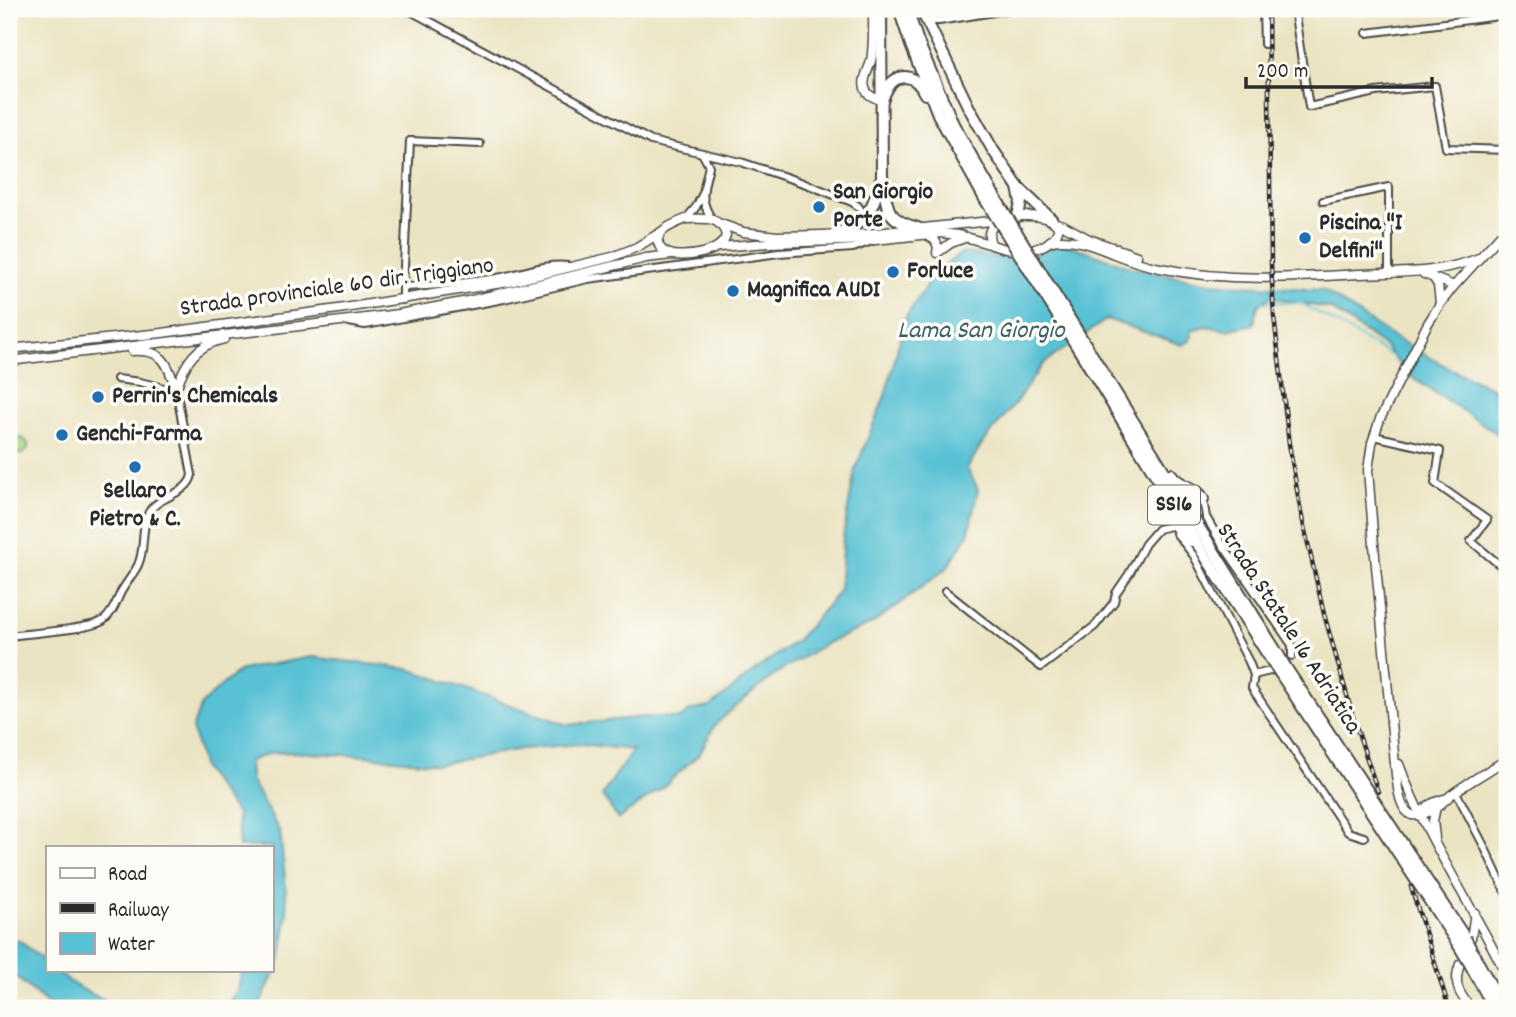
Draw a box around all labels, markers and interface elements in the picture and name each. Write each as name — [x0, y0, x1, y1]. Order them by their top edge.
scale bar — [1246, 46, 1432, 90]
text: 200 m — [1257, 58, 1308, 88]
place label: San Giorgio Porte — [833, 176, 933, 238]
marker: San Giorgio Porte — [811, 199, 827, 215]
place label: Piscina "I Delfini" — [1319, 207, 1403, 269]
marker: Piscina "I Delfini" — [1297, 230, 1313, 246]
street label: Strada provinciale 60 dir. Triggiano — [178, 249, 496, 327]
place label: Forluce — [907, 255, 974, 289]
marker: Forluce — [885, 264, 901, 280]
place label: Magnifica AUDI — [747, 274, 881, 308]
marker: Magnifica AUDI — [725, 283, 741, 299]
water label: Lama San Giorgio — [897, 313, 1066, 350]
place label: Perrin's Chemicals — [112, 380, 278, 414]
marker: Perrin's Chemicals — [90, 389, 106, 405]
place label: Genchi-Farma — [76, 418, 202, 452]
marker: Genchi-Farma — [54, 427, 70, 443]
marker: Sellaro Pietro & C. — [127, 459, 143, 475]
place label: Sellaro Pietro & C. — [89, 475, 181, 537]
road number: SS16 — [1148, 485, 1200, 524]
street label: Strada Statale 16 Adriatica — [1207, 517, 1370, 742]
legend — [46, 846, 273, 972]
text: Road — [108, 861, 147, 891]
text: Railway — [108, 897, 169, 927]
text: Water — [108, 931, 155, 961]

